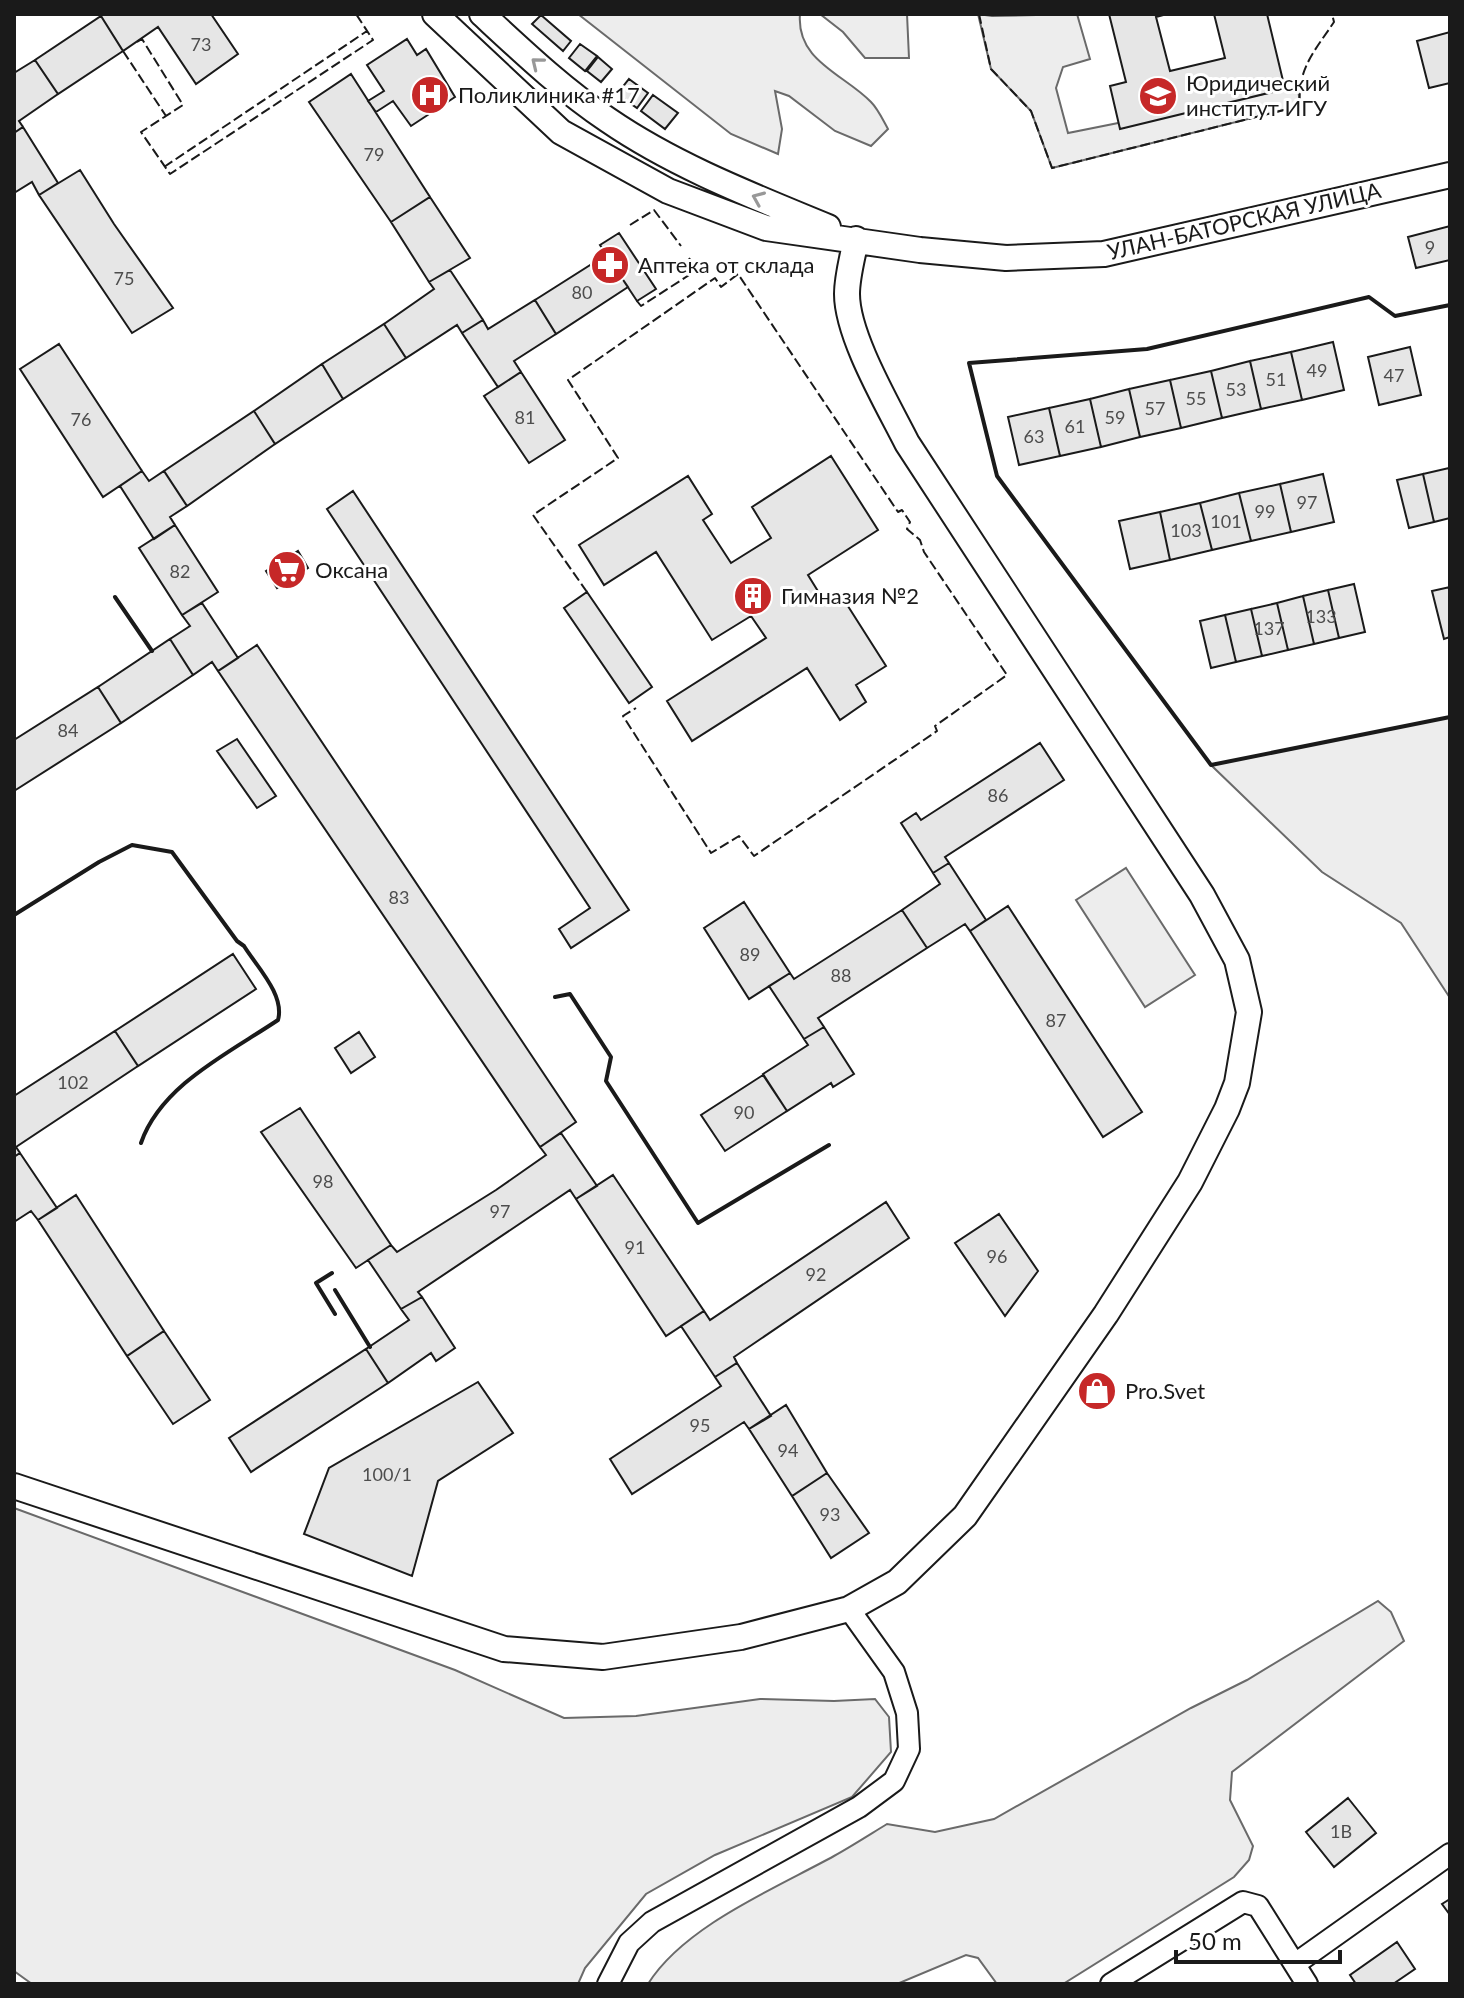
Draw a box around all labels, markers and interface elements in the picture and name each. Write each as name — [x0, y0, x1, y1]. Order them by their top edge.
house number: 73 — [191, 33, 211, 55]
one-way arrow — [532, 58, 546, 73]
place label: Юридический институт ИГУ — [1186, 69, 1330, 121]
hospital icon: Поликлиника #17 — [409, 74, 451, 116]
school or university icon: Юридический институт ИГУ — [1137, 75, 1179, 117]
place label: Поликлиника #17 — [458, 81, 640, 108]
house number: 79 — [364, 143, 384, 165]
street label: УЛАН-БАТОРСКАЯ УЛИЦА — [1104, 176, 1383, 265]
one-way arrow — [752, 191, 766, 207]
house number: 9 — [1425, 236, 1435, 258]
pharmacy icon: Аптека от склада — [589, 244, 631, 286]
place label: Аптека от склада — [638, 251, 814, 278]
house number: 75 — [114, 267, 134, 289]
house number: 80 — [572, 281, 592, 303]
house number: 49 — [1307, 359, 1327, 381]
house number: 47 — [1384, 364, 1404, 386]
house number: 51 — [1266, 368, 1286, 390]
house number: 53 — [1226, 378, 1246, 400]
house number: 55 — [1186, 387, 1206, 409]
house number: 57 — [1145, 397, 1165, 419]
house number: 81 — [515, 406, 535, 428]
house number: 59 — [1105, 406, 1125, 428]
house number: 76 — [71, 408, 91, 430]
house number: 61 — [1065, 415, 1085, 437]
house number: 63 — [1024, 425, 1044, 447]
house number: 97 — [1297, 491, 1317, 513]
house number: 99 — [1255, 500, 1275, 522]
house number: 101 — [1210, 510, 1242, 532]
house number: 103 — [1170, 519, 1202, 541]
supermarket icon: Оксана — [266, 549, 308, 591]
place label: Оксана — [315, 556, 388, 583]
house number: 82 — [170, 560, 190, 582]
building icon: Гимназия №2 — [732, 575, 774, 617]
place label: Гимназия №2 — [781, 582, 919, 609]
house number: 133 — [1305, 605, 1337, 627]
house number: 137 — [1253, 617, 1285, 639]
house number: 84 — [58, 719, 78, 741]
house number: 86 — [988, 784, 1008, 806]
house number: 83 — [389, 886, 409, 908]
house number: 89 — [740, 943, 760, 965]
house number: 88 — [831, 964, 851, 986]
house number: 87 — [1046, 1009, 1066, 1031]
house number: 102 — [57, 1071, 89, 1093]
house number: 90 — [734, 1101, 754, 1123]
house number: 98 — [313, 1170, 333, 1192]
house number: 97 — [490, 1200, 510, 1222]
house number: 91 — [625, 1236, 645, 1258]
house number: 96 — [987, 1245, 1007, 1267]
house number: 92 — [806, 1263, 826, 1285]
shop icon: Pro.Svet — [1076, 1370, 1118, 1412]
place label: Pro.Svet — [1125, 1377, 1205, 1404]
house number: 95 — [690, 1414, 710, 1436]
house number: 94 — [778, 1439, 798, 1461]
house number: 100/1 — [362, 1463, 412, 1485]
house number: 93 — [820, 1503, 840, 1525]
house number: 1В — [1330, 1820, 1352, 1842]
scale bar — [1176, 1914, 1340, 1964]
text: 50 m — [1188, 1926, 1242, 1955]

